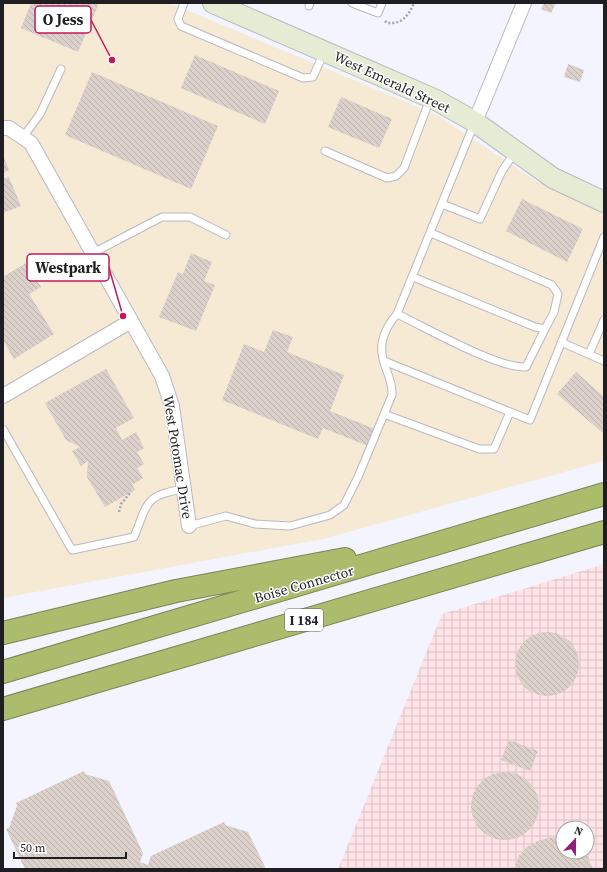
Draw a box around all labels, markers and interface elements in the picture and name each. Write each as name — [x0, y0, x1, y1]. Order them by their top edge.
callout: O Jess — [35, 6, 91, 33]
text: O Jess — [43, 9, 84, 30]
street label: West Emerald Street — [331, 46, 454, 118]
callout: Westpark — [27, 254, 109, 281]
text: Westpark — [35, 257, 101, 278]
street label: West Potomac Drive — [158, 394, 198, 520]
street label: Boise Connector — [252, 560, 356, 608]
road number: I 184 — [285, 609, 323, 631]
north arrow — [555, 820, 595, 860]
text: N — [572, 823, 585, 840]
scale bar — [14, 834, 126, 860]
text: 50 m — [20, 840, 46, 856]

